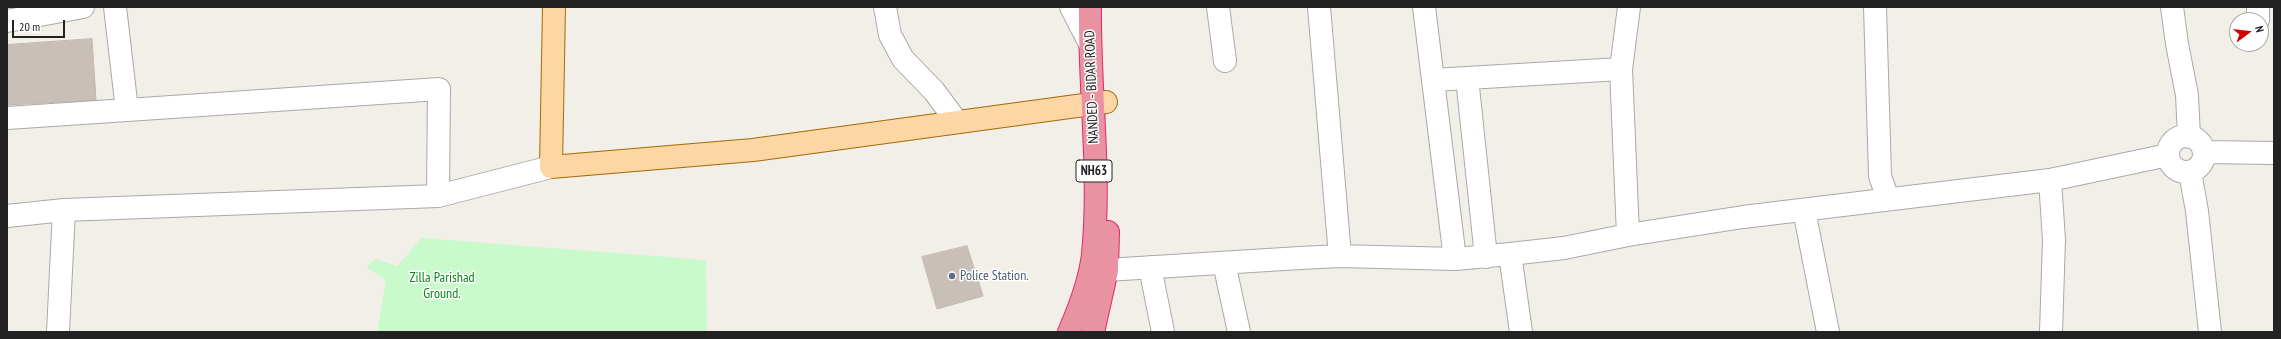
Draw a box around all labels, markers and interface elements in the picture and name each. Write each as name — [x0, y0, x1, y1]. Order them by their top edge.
scale bar — [14, 12, 67, 38]
north arrow — [2229, 12, 2269, 52]
text: 20 m — [19, 19, 40, 34]
text: N — [2252, 24, 2267, 34]
street label: NANDED - BIDAR ROAD — [1082, 30, 1102, 144]
road number: NH63 — [1076, 160, 1112, 182]
place label: Police Station. — [960, 268, 1029, 284]
park label: Zilla Parishad Ground. — [409, 270, 475, 302]
marker: Police Station. — [947, 271, 957, 281]

